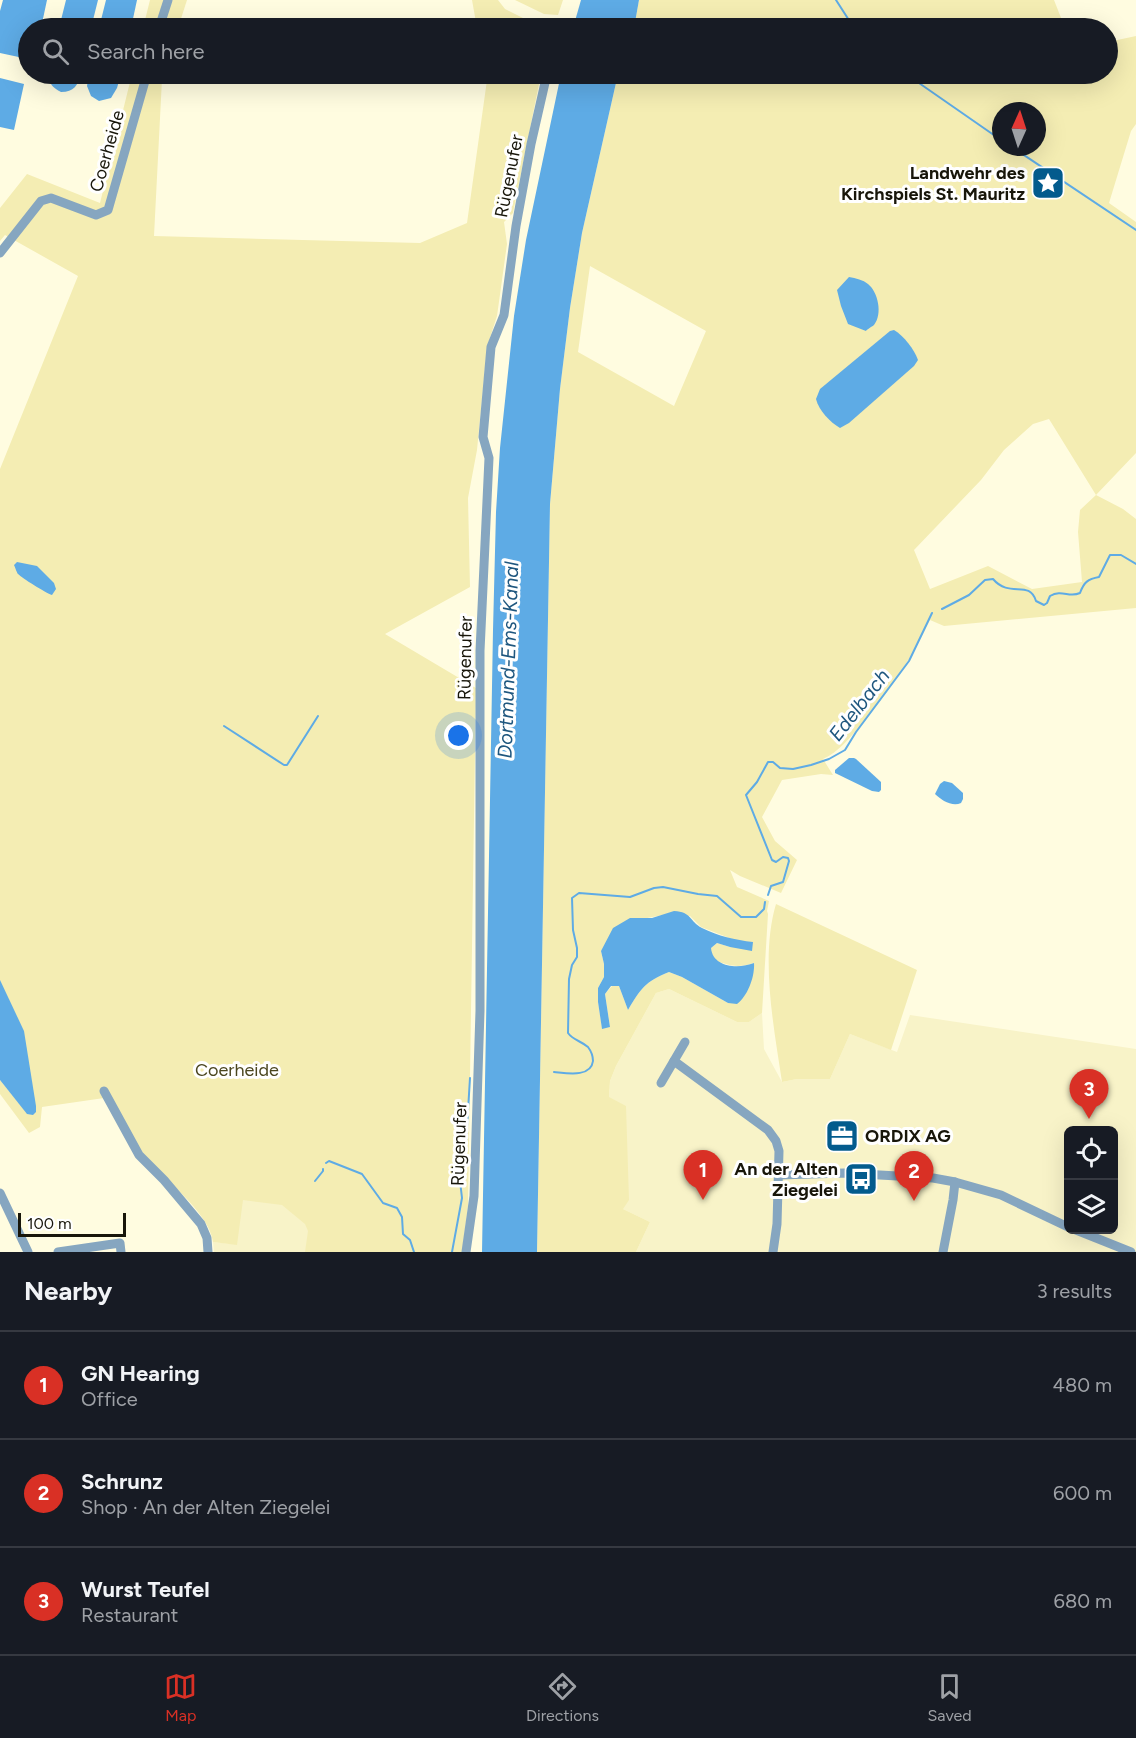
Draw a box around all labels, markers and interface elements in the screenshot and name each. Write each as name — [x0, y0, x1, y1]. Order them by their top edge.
search box — [18, 18, 1118, 84]
icon: search — [39, 35, 72, 68]
text: Search here — [87, 38, 205, 65]
north arrow — [992, 102, 1046, 156]
street label: Coerheide — [85, 108, 129, 194]
street label: Rügenufer — [490, 133, 528, 219]
place label: Landwehr des Kirchspiels St. Mauritz — [841, 162, 1026, 205]
place icon: Landwehr des Kirchspiels St. Mauritz — [1030, 165, 1066, 201]
water label: Dortmund-Ems-Kanal — [493, 561, 523, 759]
street label: Rügenufer — [453, 616, 477, 700]
water label: Edelbach — [824, 664, 894, 746]
your location — [444, 721, 473, 750]
park label: Coerheide — [195, 1059, 279, 1081]
pin: 3 — [1070, 1070, 1108, 1119]
street label: Rügenufer — [447, 1101, 471, 1187]
office icon: ORDIX AG — [824, 1118, 860, 1154]
place label: ORDIX AG — [865, 1125, 951, 1147]
map controls — [1064, 1126, 1118, 1234]
button: locate — [1064, 1126, 1118, 1180]
pin: 1 — [684, 1150, 722, 1200]
pin: 2 — [894, 1152, 934, 1201]
place label: An der Alten Ziegelei — [734, 1158, 838, 1201]
bus stop icon: An der Alten Ziegelei — [843, 1161, 879, 1197]
button: layers — [1064, 1180, 1118, 1234]
scale bar — [18, 1210, 126, 1238]
text: 100 m — [27, 1214, 72, 1233]
text: Nearby — [24, 1275, 112, 1307]
text: 3 results — [1037, 1279, 1112, 1303]
text: GN Hearing — [81, 1360, 200, 1387]
text: 1 — [39, 1373, 48, 1397]
text: 480 m — [1053, 1373, 1112, 1397]
text: Office — [81, 1387, 138, 1411]
text: Schrunz — [81, 1468, 163, 1495]
text: 2 — [38, 1481, 49, 1505]
text: 600 m — [1053, 1481, 1112, 1505]
text: Shop · An der Alten Ziegelei — [81, 1495, 330, 1519]
text: Wurst Teufel — [81, 1576, 210, 1603]
text: 3 — [38, 1589, 49, 1613]
text: 680 m — [1054, 1589, 1112, 1613]
text: Restaurant — [81, 1603, 178, 1627]
tab: Map — [164, 1670, 197, 1725]
tab: Directions — [526, 1670, 599, 1725]
tab: Saved — [928, 1670, 972, 1725]

